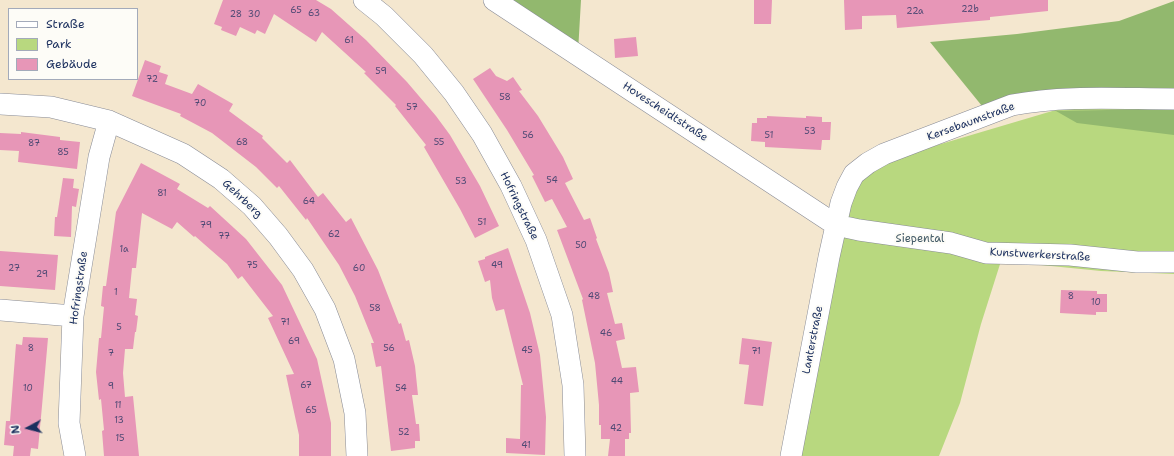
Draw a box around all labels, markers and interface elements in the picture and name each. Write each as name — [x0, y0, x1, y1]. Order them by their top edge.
house number: 22b — [961, 5, 979, 15]
house number: 65 — [290, 6, 302, 16]
house number: 22a — [906, 7, 924, 17]
legend — [8, 8, 138, 80]
house number: 63 — [308, 9, 320, 19]
house number: 28 — [230, 10, 242, 20]
house number: 30 — [248, 10, 260, 20]
text: Straße — [46, 16, 85, 32]
text: Park — [46, 36, 72, 52]
house number: 61 — [344, 36, 354, 46]
text: Gebäude — [46, 56, 97, 72]
house number: 59 — [375, 67, 387, 77]
house number: 72 — [146, 75, 158, 85]
street label: Hovescheidtstraße — [620, 80, 710, 144]
house number: 58 — [499, 93, 511, 103]
house number: 70 — [194, 99, 206, 109]
street label: Kersebaumstraße — [925, 100, 1017, 144]
house number: 57 — [406, 103, 418, 113]
house number: 53 — [804, 127, 816, 137]
house number: 56 — [522, 131, 534, 141]
house number: 51 — [765, 131, 773, 141]
house number: 68 — [236, 138, 248, 148]
house number: 55 — [434, 138, 444, 148]
house number: 87 — [28, 139, 40, 149]
house number: 85 — [57, 148, 69, 158]
street label: Hofringstraße — [497, 170, 541, 242]
house number: 54 — [546, 176, 558, 186]
street label: Gehrberg — [219, 177, 265, 221]
house number: 53 — [455, 177, 467, 187]
house number: 81 — [157, 189, 167, 199]
house number: 64 — [303, 197, 315, 207]
house number: 51 — [478, 218, 486, 228]
house number: 79 — [200, 221, 212, 231]
house number: 62 — [328, 230, 340, 240]
house number: 77 — [218, 232, 230, 242]
park label: Siepental — [896, 232, 944, 246]
house number: 50 — [575, 241, 587, 251]
house number: 1a — [119, 245, 129, 255]
street label: Kunstwerkerstraße — [989, 246, 1091, 264]
street label: Hofringstraße — [67, 250, 91, 326]
house number: 75 — [246, 261, 258, 271]
house number: 49 — [491, 261, 503, 271]
house number: 27 — [8, 264, 20, 274]
house number: 60 — [353, 264, 365, 274]
house number: 29 — [36, 270, 48, 280]
house number: 1 — [114, 288, 118, 298]
house number: 48 — [588, 292, 600, 302]
house number: 8 — [1068, 292, 1074, 302]
house number: 10 — [1091, 298, 1101, 308]
house number: 58 — [369, 304, 381, 314]
street label: Lanterstraße — [800, 305, 826, 375]
house number: 71 — [280, 318, 290, 328]
house number: 5 — [116, 323, 122, 333]
house number: 46 — [600, 329, 612, 339]
house number: 69 — [288, 337, 300, 347]
house number: 8 — [28, 344, 34, 354]
house number: 56 — [383, 344, 395, 354]
house number: 45 — [521, 346, 533, 356]
house number: 71 — [751, 347, 761, 357]
house number: 7 — [108, 349, 114, 359]
house number: 44 — [611, 377, 623, 387]
house number: 67 — [300, 381, 312, 391]
house number: 9 — [108, 382, 114, 392]
house number: 10 — [23, 384, 33, 394]
house number: 54 — [395, 384, 407, 394]
house number: 11 — [114, 401, 122, 411]
house number: 65 — [305, 406, 317, 416]
north arrow — [8, 408, 48, 448]
house number: 13 — [114, 416, 124, 426]
text: N — [8, 424, 24, 435]
house number: 42 — [610, 424, 622, 434]
house number: 52 — [398, 428, 410, 438]
house number: 15 — [115, 434, 125, 444]
house number: 41 — [521, 441, 531, 451]

